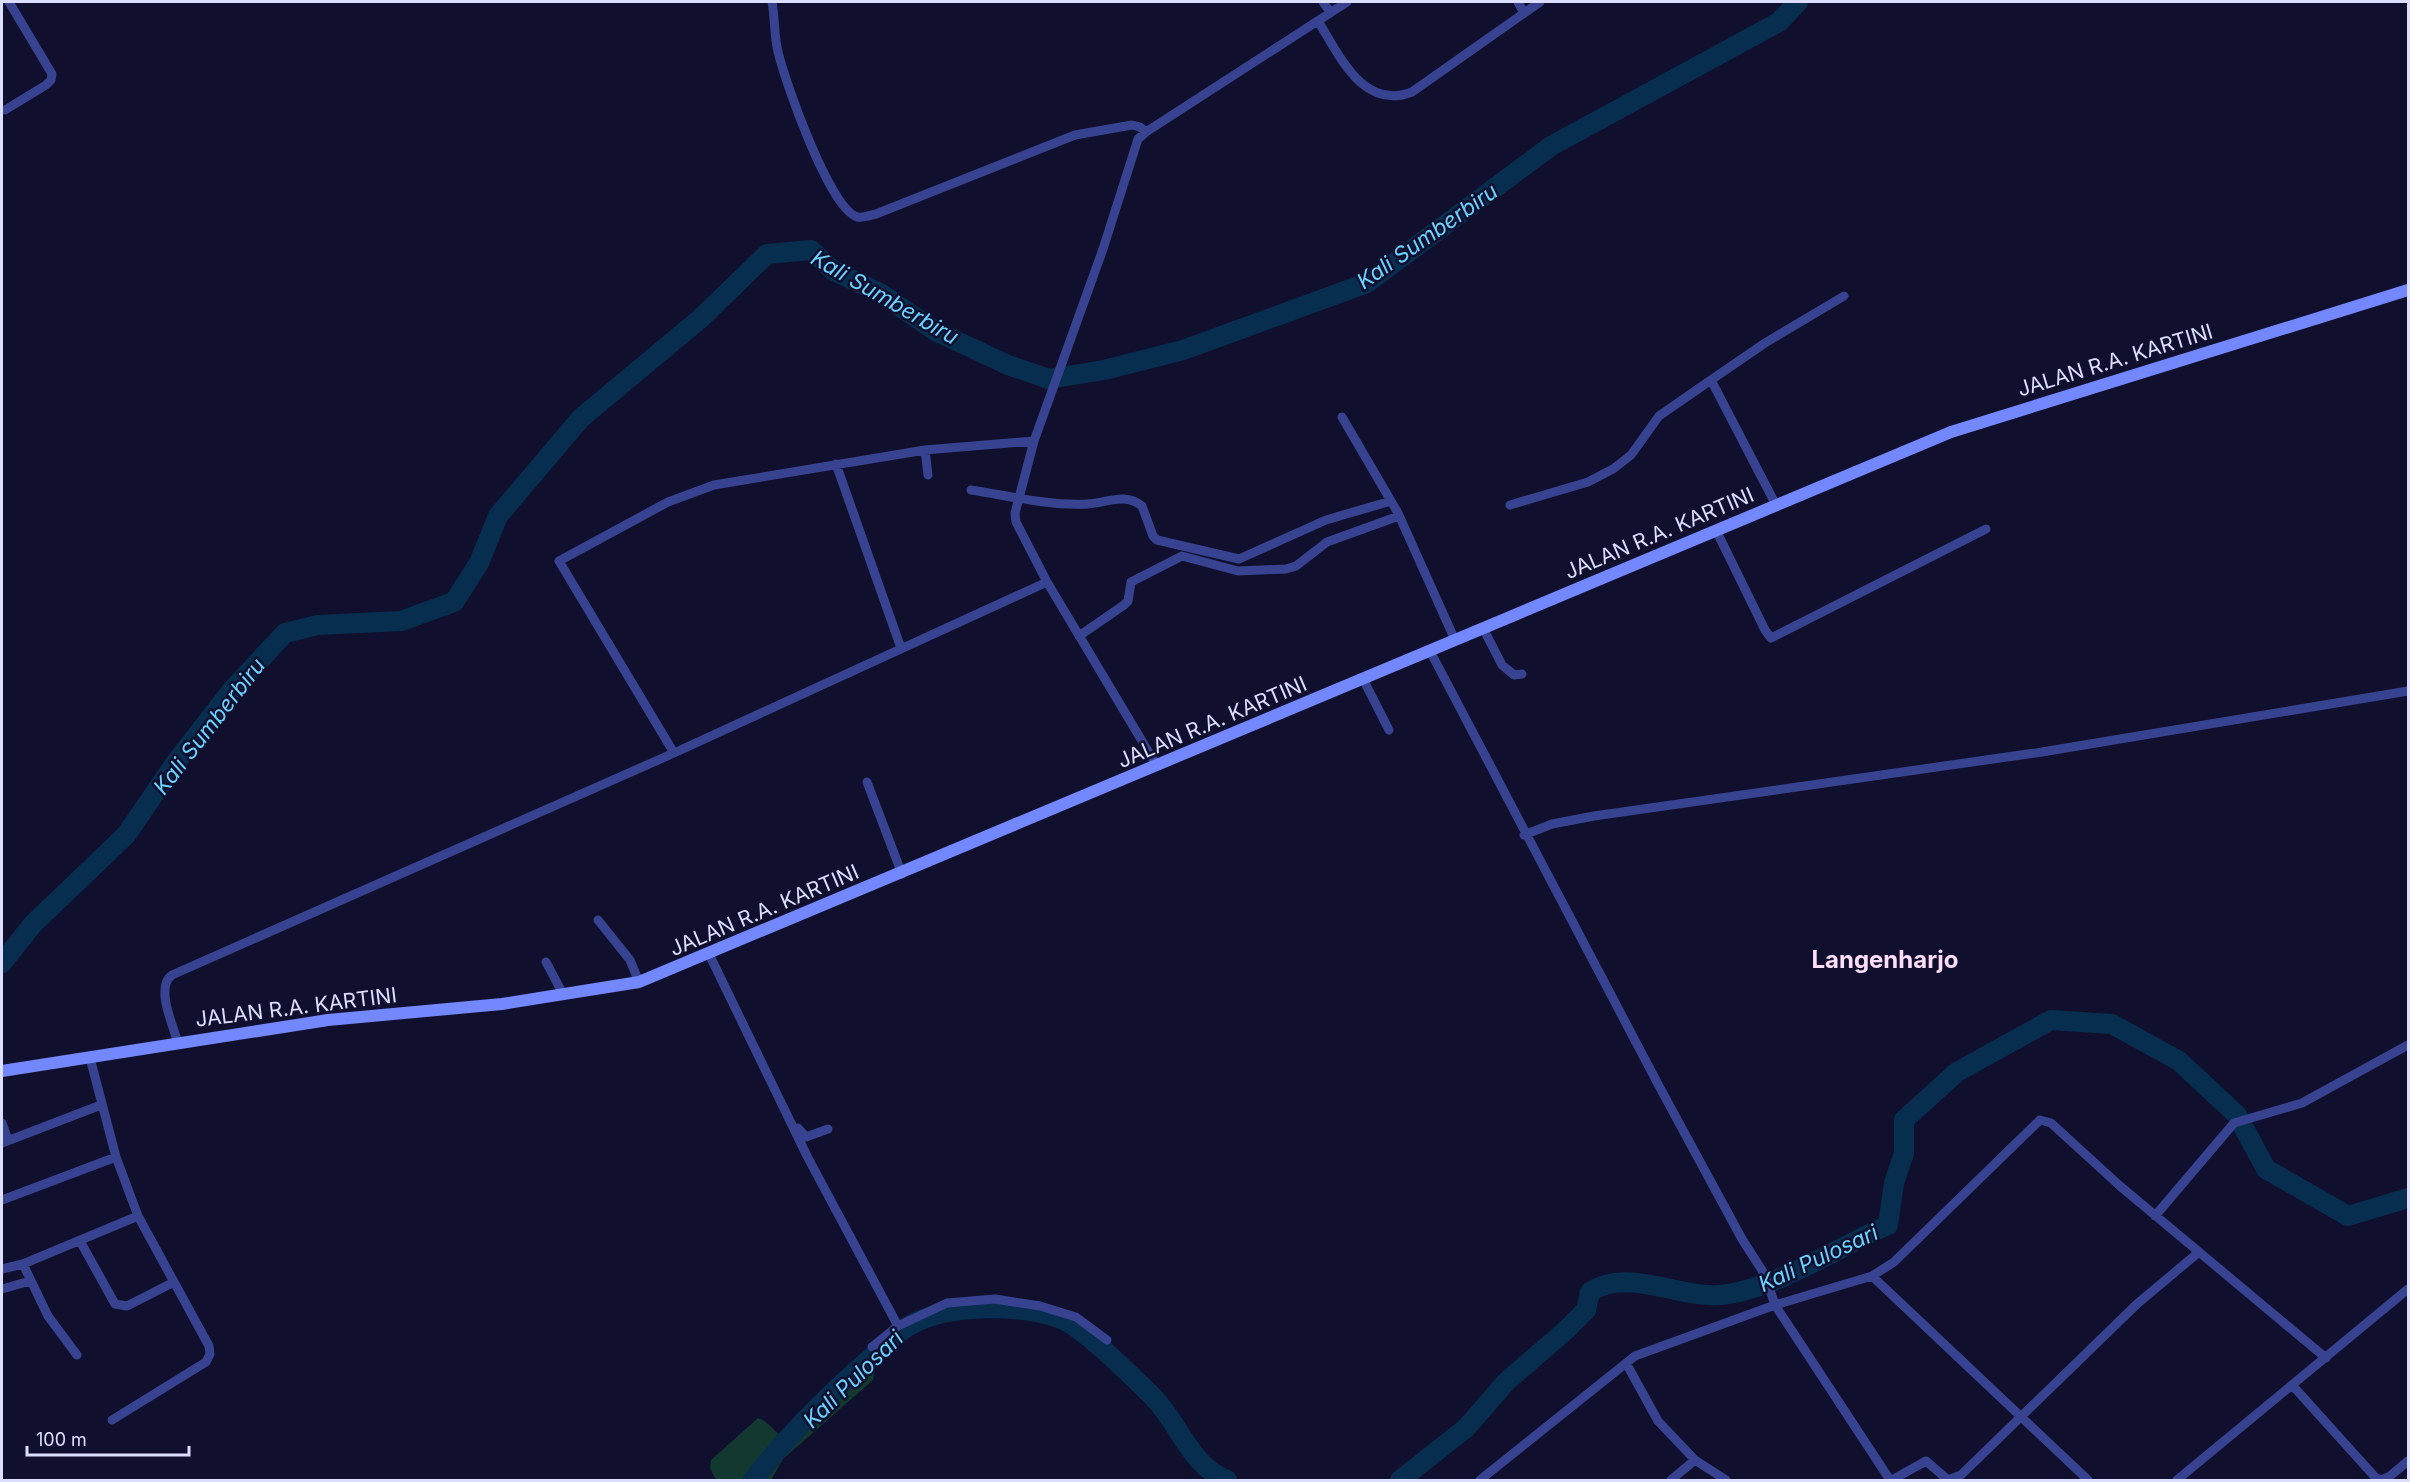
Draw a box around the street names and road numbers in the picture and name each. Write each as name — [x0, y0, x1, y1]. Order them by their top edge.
street label: JALAN R.A. KARTINI — [2014, 318, 2216, 402]
street label: JALAN R.A. KARTINI — [1561, 482, 1757, 584]
street label: JALAN R.A. KARTINI — [1114, 671, 1310, 773]
street label: JALAN R.A. KARTINI — [666, 859, 862, 961]
street label: JALAN R.A. KARTINI — [194, 982, 398, 1032]

